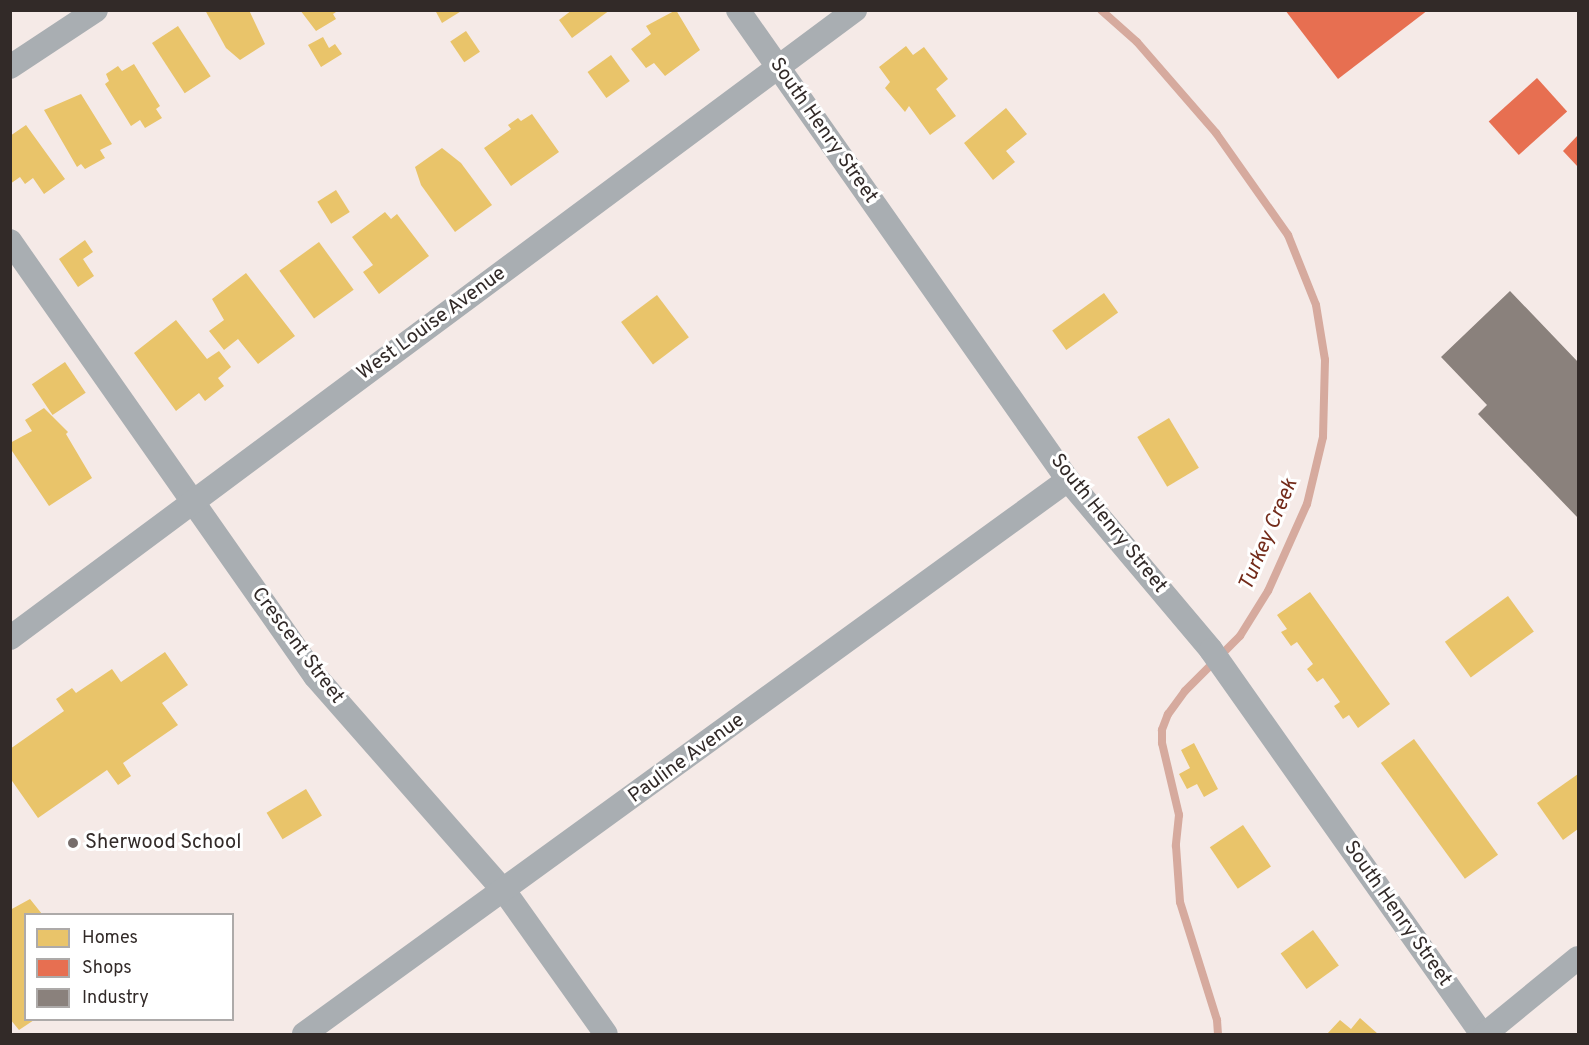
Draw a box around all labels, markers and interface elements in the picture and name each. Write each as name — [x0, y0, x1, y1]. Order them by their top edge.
street label: South Henry Street — [764, 54, 882, 208]
street label: West Louise Avenue — [353, 262, 511, 386]
street label: South Henry Street — [1045, 450, 1171, 598]
water label: Turkey Creek — [1234, 475, 1304, 595]
street label: Crescent Street — [245, 583, 349, 709]
street label: Pauline Avenue — [624, 709, 750, 809]
place label: Sherwood School — [85, 831, 241, 855]
marker: Sherwood School — [66, 836, 80, 850]
street label: South Henry Street — [1338, 837, 1456, 991]
legend — [24, 913, 234, 1021]
text: Homes — [82, 927, 138, 950]
text: Shops — [82, 957, 132, 980]
text: Industry — [82, 987, 149, 1010]

